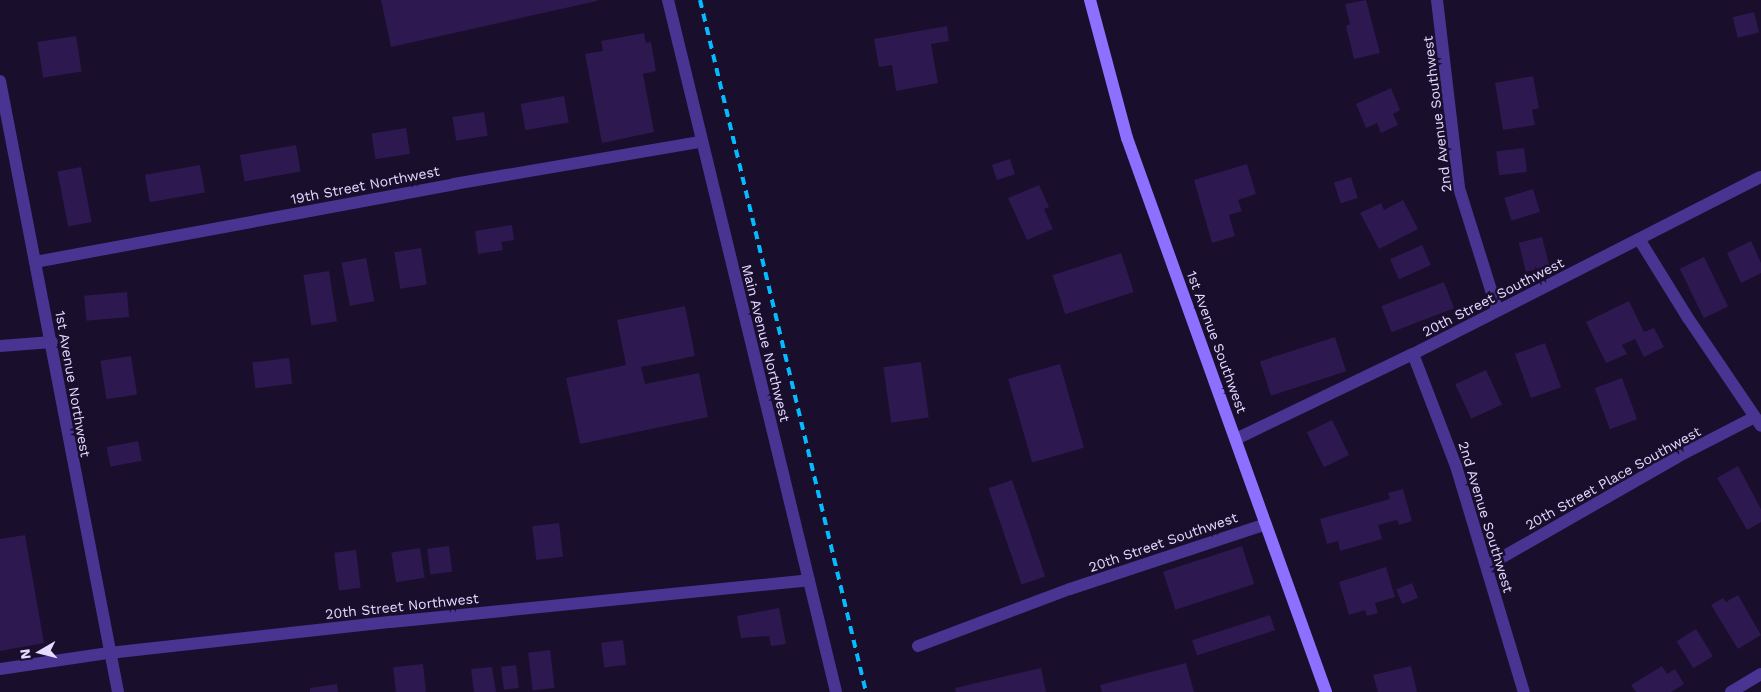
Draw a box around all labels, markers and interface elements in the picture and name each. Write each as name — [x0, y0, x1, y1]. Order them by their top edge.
street label: 2nd Avenue Southwest — [1419, 35, 1455, 193]
street label: 19th Street Northwest — [289, 162, 441, 208]
street label: 20th Street Southwest — [1420, 254, 1566, 340]
street label: Main Avenue Northwest — [738, 262, 794, 424]
street label: 1st Avenue Southwest — [1183, 268, 1251, 416]
street label: 1st Avenue Northwest — [52, 309, 94, 459]
street label: 20th Street Place Southwest — [1522, 423, 1704, 533]
street label: 2nd Avenue Southwest — [1455, 439, 1517, 595]
street label: 20th Street Southwest — [1086, 509, 1240, 575]
street label: 20th Street Northwest — [324, 590, 480, 622]
north arrow — [15, 627, 65, 677]
text: N — [17, 648, 34, 660]

